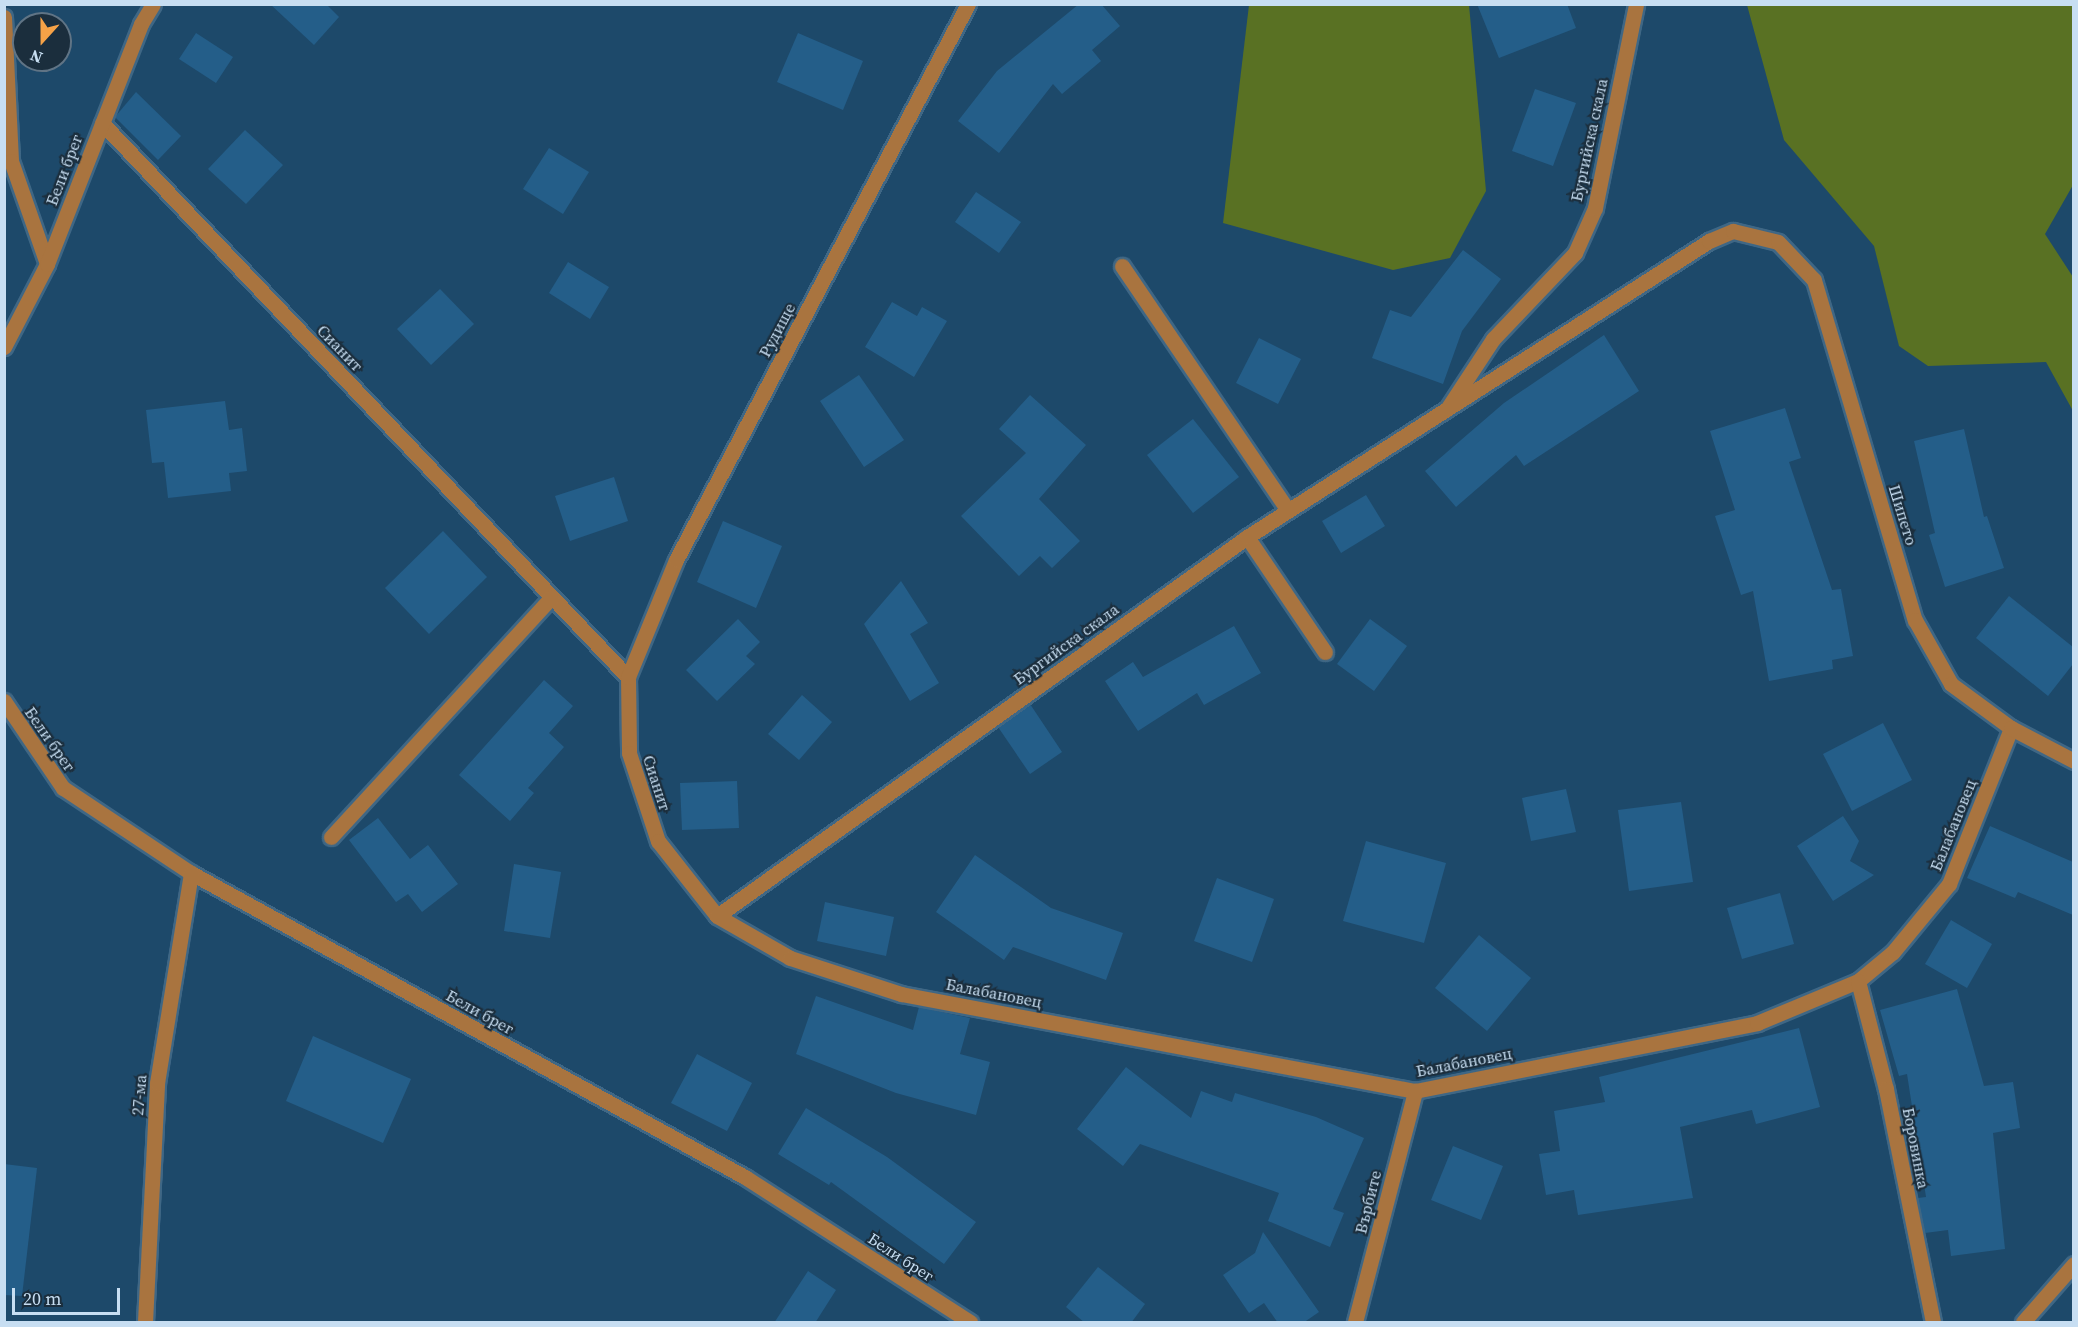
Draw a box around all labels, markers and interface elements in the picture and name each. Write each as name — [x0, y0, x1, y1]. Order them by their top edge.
north arrow — [12, 12, 72, 72]
text: N — [27, 45, 46, 69]
street label: Бургийска скала — [1567, 77, 1611, 203]
street label: Бели брег — [42, 132, 86, 208]
street label: Рудище — [755, 300, 799, 360]
street label: Сианит — [313, 321, 367, 375]
street label: Шипето — [1885, 482, 1921, 548]
street label: Бургийска скала — [1010, 599, 1122, 689]
street label: Бели брег — [21, 703, 79, 775]
street label: Сианит — [639, 753, 675, 813]
street label: Балабановец — [1926, 776, 1980, 874]
street label: Балабановец — [944, 974, 1044, 1012]
street label: Бели брег — [443, 986, 517, 1038]
street label: Балабановец — [1414, 1043, 1514, 1081]
street label: 27-ма — [128, 1074, 150, 1116]
street label: Боровинка — [1899, 1106, 1933, 1190]
street label: Върбите — [1351, 1168, 1385, 1236]
street label: Бели брег — [865, 1229, 937, 1285]
scale bar — [15, 1276, 123, 1314]
text: 20 m — [23, 1286, 61, 1311]

